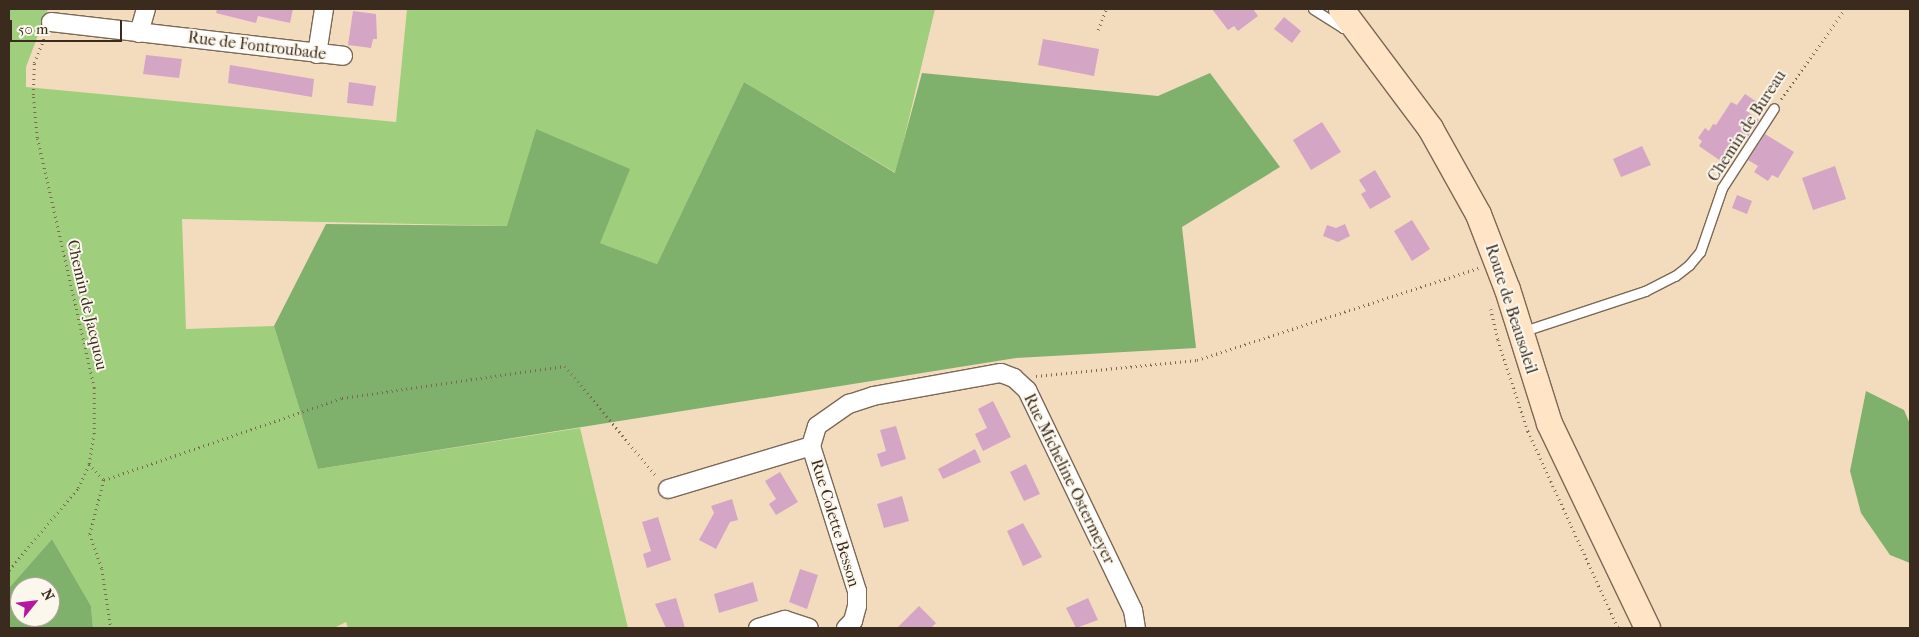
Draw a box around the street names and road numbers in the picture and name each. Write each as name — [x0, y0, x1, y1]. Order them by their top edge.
street label: Rue de Fontroubade — [187, 28, 327, 64]
street label: Chemin de Bureau — [1704, 67, 1790, 185]
street label: Chemin de Jacquou — [63, 238, 111, 372]
street label: Route de Beausoleil — [1481, 242, 1541, 376]
street label: Rue Micheline Ostermeyer — [1019, 391, 1119, 567]
street label: Rue Colette Besson — [806, 457, 864, 589]

